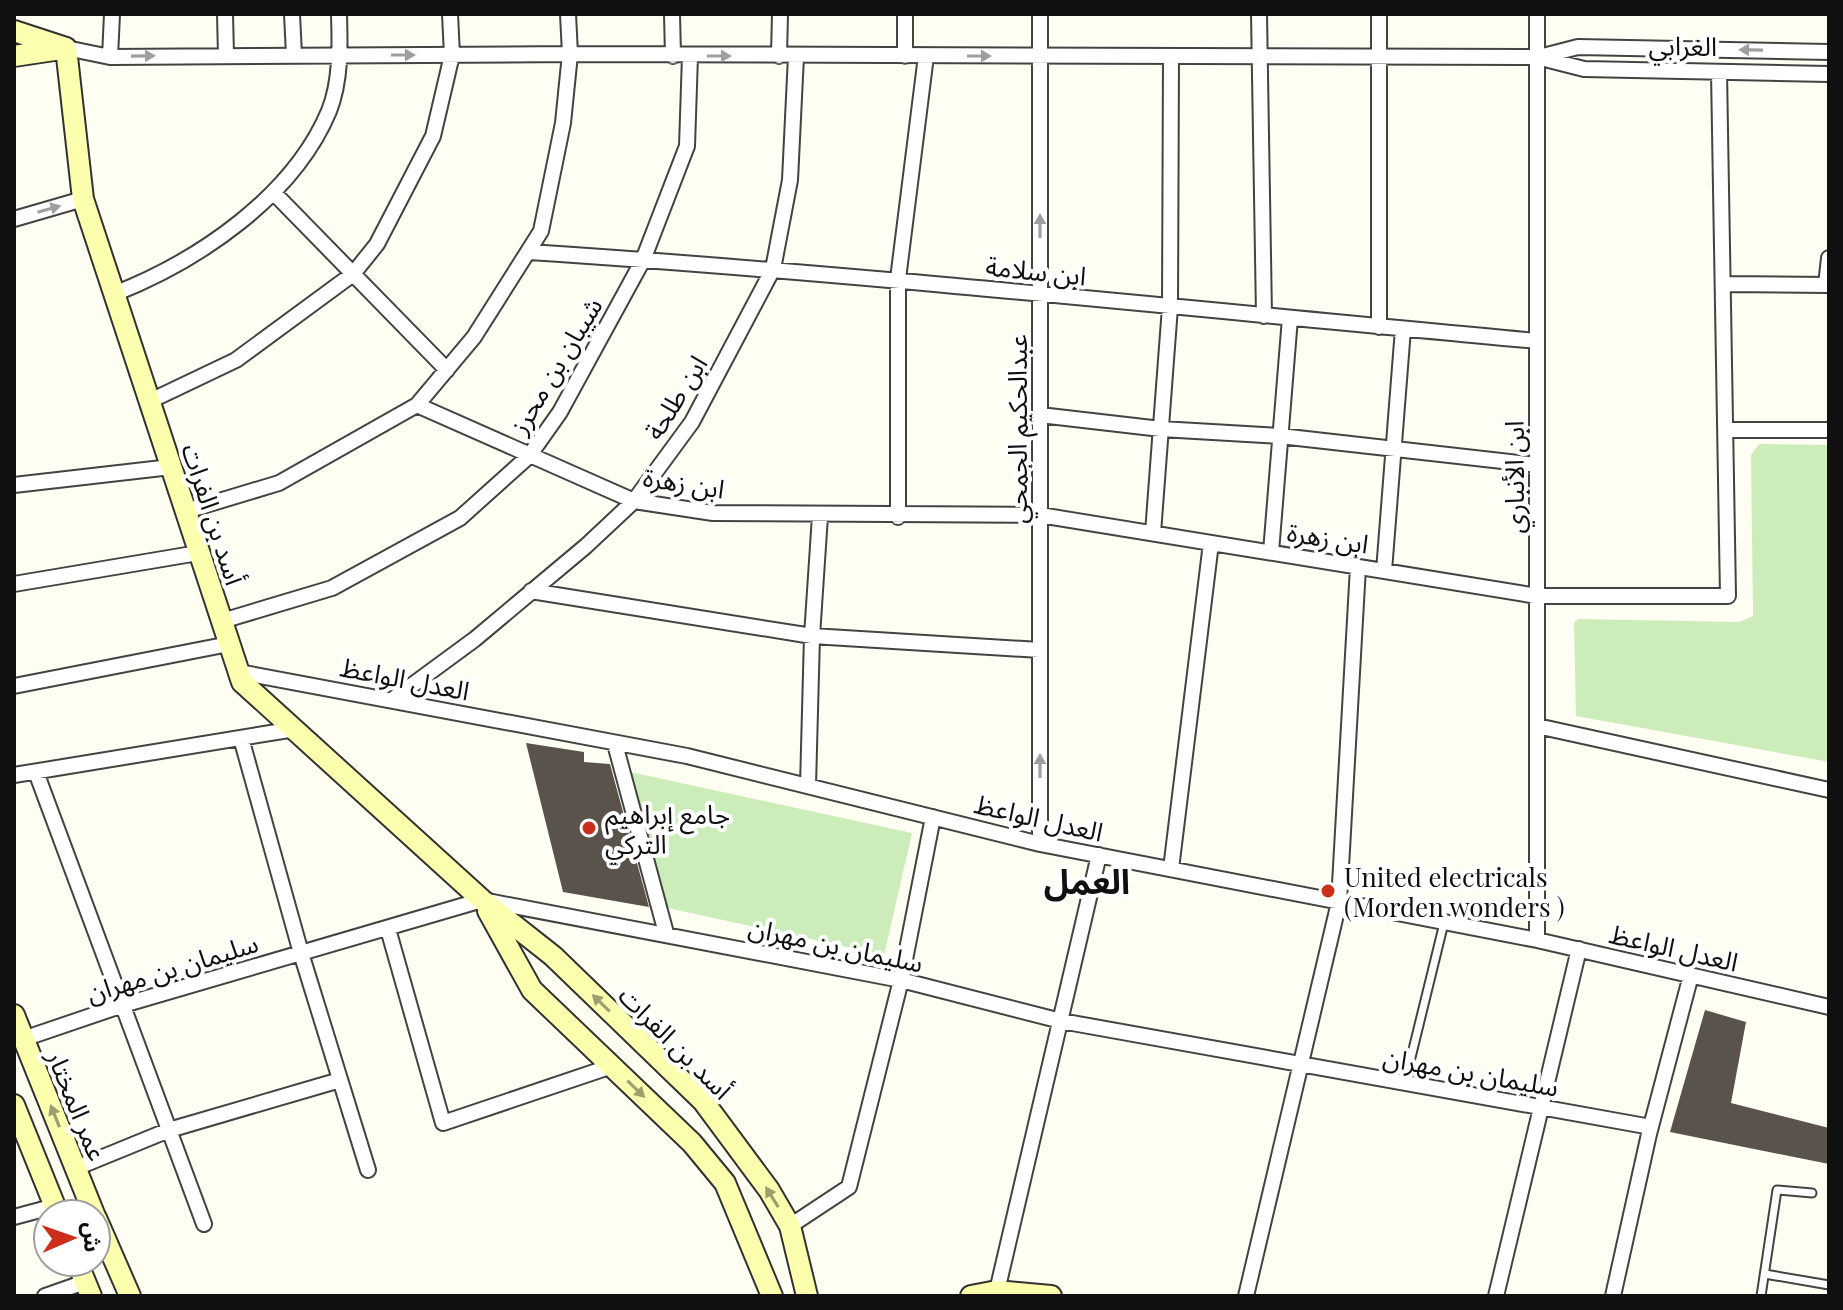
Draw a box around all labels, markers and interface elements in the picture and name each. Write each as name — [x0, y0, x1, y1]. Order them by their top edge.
street label: الغرابي — [1648, 27, 1718, 67]
one-way arrow — [1738, 44, 1763, 57]
one-way arrow — [391, 49, 416, 61]
one-way arrow — [131, 50, 156, 63]
one-way arrow — [707, 50, 732, 62]
one-way arrow — [967, 50, 992, 62]
one-way arrow — [37, 202, 61, 215]
one-way arrow — [1034, 213, 1046, 238]
street label: ابن سلامة — [984, 247, 1088, 293]
street label: شيبان بن محرز — [500, 290, 609, 441]
street label: عبدالحكيم الجمحي — [999, 334, 1038, 524]
street label: ابن طلحة — [635, 348, 715, 446]
street label: ابن الأنباري — [1496, 421, 1535, 533]
street label: أسد بن الفرات — [175, 439, 253, 589]
street label: ابن زهرة — [641, 458, 727, 506]
street label: ابن زهرة — [1285, 513, 1371, 561]
street label: العدل الواعظ — [337, 648, 473, 708]
one-way arrow — [1034, 753, 1046, 778]
street label: العدل الواعظ — [971, 785, 1107, 849]
place label: جامع إبراهيم التركي — [605, 796, 730, 865]
marker: جامع إبراهيم التركي — [580, 819, 598, 837]
district label: العمل — [1044, 857, 1130, 903]
place label: United electricals (Morden wonders ) — [1344, 859, 1565, 924]
marker: United electricals (Morden wonders ) — [1319, 882, 1337, 900]
street label: سليمان بن مهران — [745, 908, 927, 980]
street label: العدل الواعظ — [1606, 915, 1742, 979]
street label: سليمان بن مهران — [82, 924, 262, 1010]
street label: أسد بن الفرات — [612, 978, 740, 1106]
one-way arrow — [592, 994, 611, 1013]
street label: سليمان بن مهران — [1380, 1038, 1562, 1104]
street label: عمر المختار — [40, 1044, 116, 1165]
one-way arrow — [626, 1080, 645, 1098]
one-way arrow — [48, 1104, 61, 1128]
one-way arrow — [766, 1186, 780, 1208]
north arrow — [32, 1198, 112, 1278]
text: ش — [77, 1222, 109, 1253]

